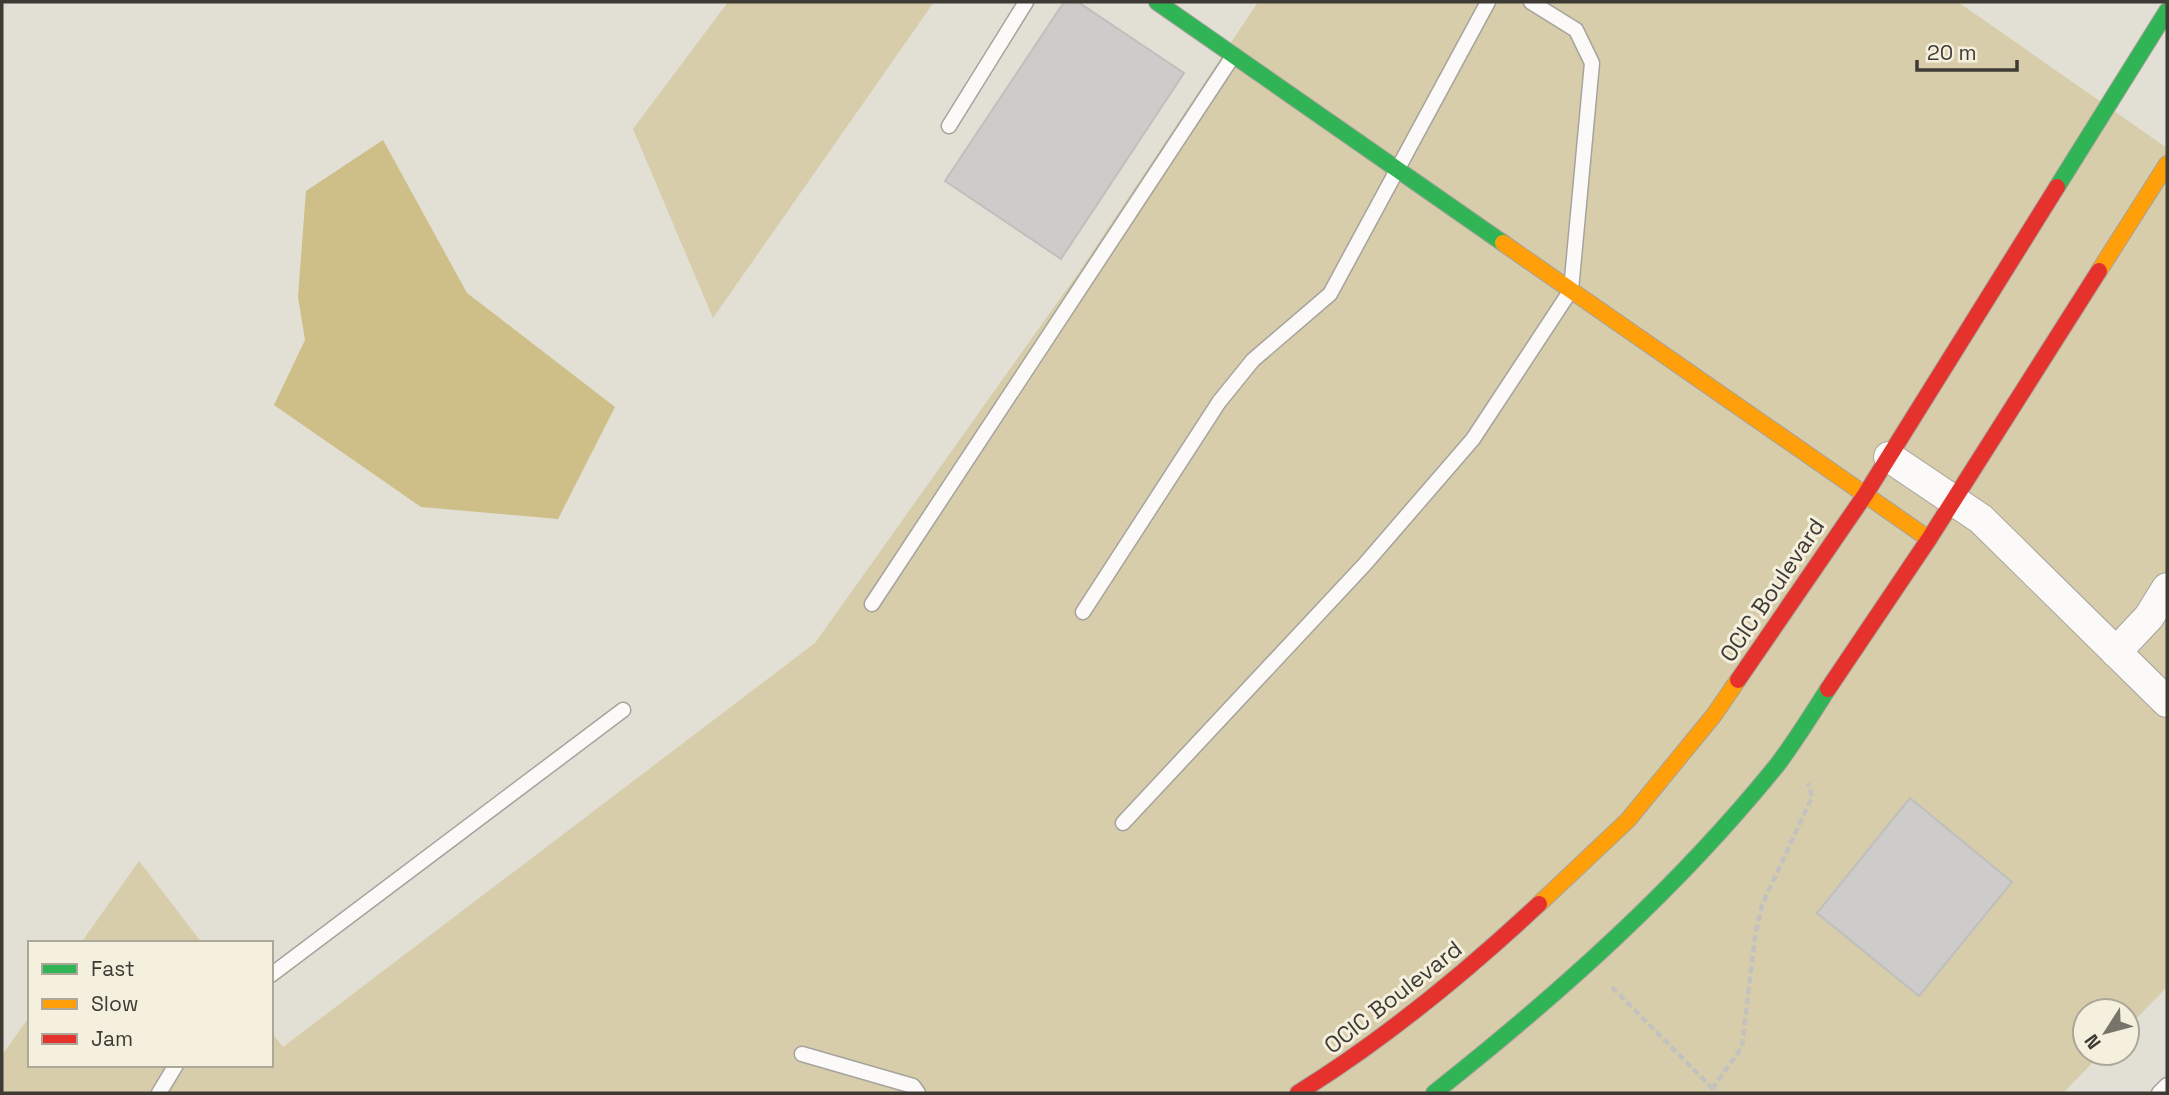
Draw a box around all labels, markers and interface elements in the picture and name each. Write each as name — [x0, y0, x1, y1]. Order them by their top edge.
scale bar — [1917, 28, 2017, 72]
text: 20 m — [1927, 39, 1977, 66]
street label: OCIC Boulevard — [1713, 512, 1831, 668]
street label: OCIC Boulevard — [1318, 934, 1468, 1060]
legend — [28, 941, 273, 1067]
text: Fast — [91, 955, 135, 982]
text: Slow — [91, 990, 139, 1017]
north arrow — [2071, 997, 2141, 1067]
text: Jam — [91, 1025, 133, 1052]
text: N — [2079, 1029, 2107, 1054]

